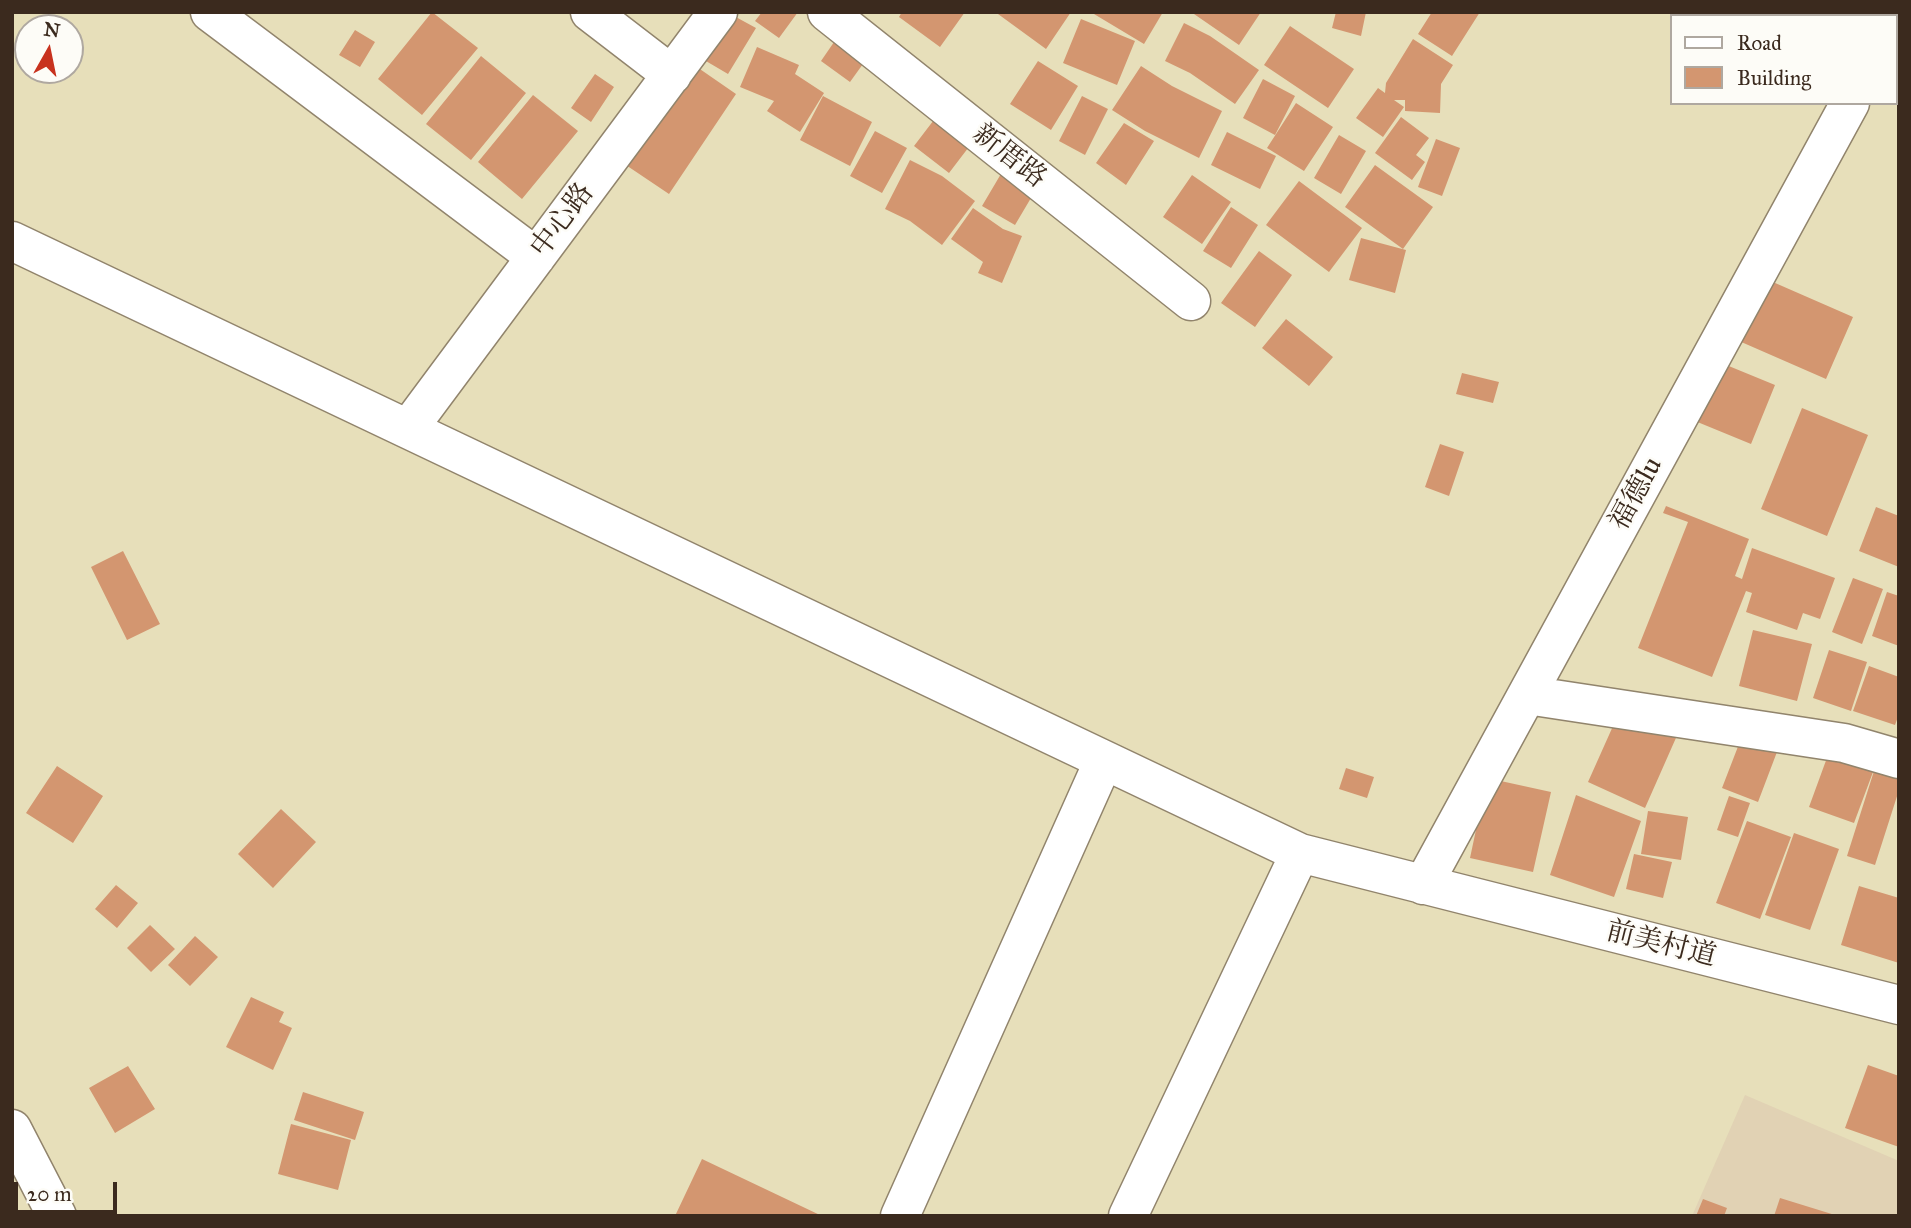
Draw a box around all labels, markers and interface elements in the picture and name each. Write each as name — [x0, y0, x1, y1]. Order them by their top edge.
north arrow — [14, 14, 84, 84]
legend — [1670, 14, 1897, 105]
text: N — [42, 17, 62, 42]
text: Road — [1737, 30, 1782, 56]
text: Building — [1737, 65, 1811, 91]
street label: 新厝路 — [966, 118, 1052, 196]
street label: 中心路 — [524, 177, 602, 265]
street label: 福德lu — [1603, 452, 1671, 536]
street label: 前美村道 — [1603, 915, 1719, 975]
scale bar — [18, 1168, 121, 1212]
text: 20 m — [27, 1181, 72, 1207]

